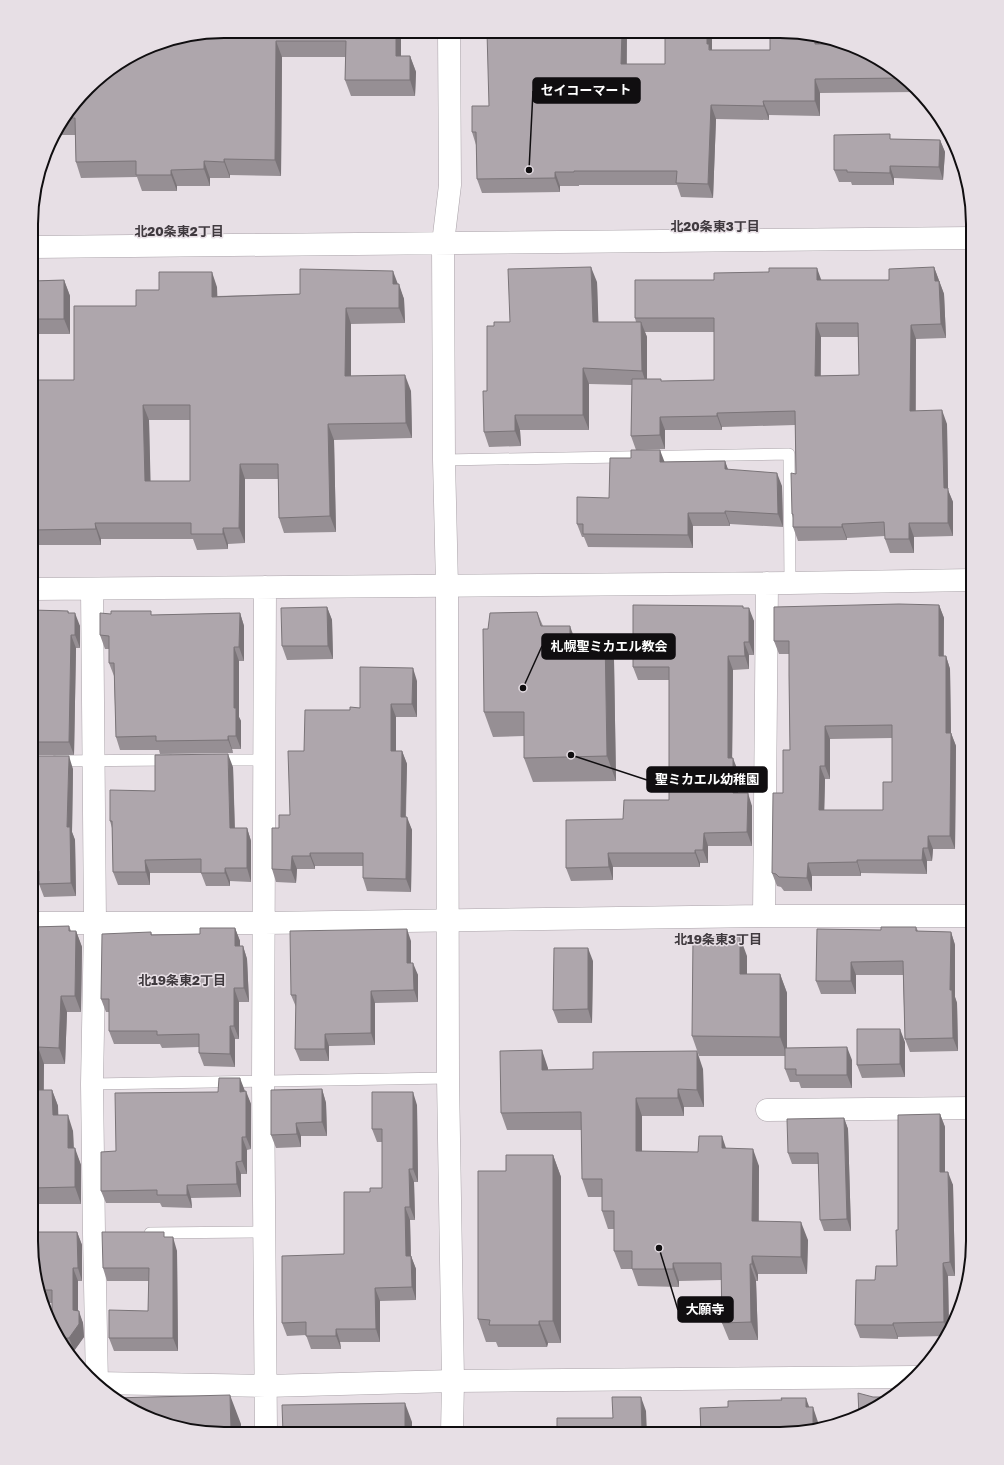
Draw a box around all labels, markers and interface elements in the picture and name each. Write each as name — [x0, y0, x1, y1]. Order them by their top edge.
callout: セイコーマート — [533, 78, 640, 103]
text: セイコーマート — [540, 82, 632, 98]
district label: 北20条東3丁目 — [670, 218, 760, 234]
district label: 北20条東2丁目 — [134, 223, 224, 239]
callout: 札幌聖ミカエル教会 — [542, 634, 675, 659]
text: 札幌聖ミカエル教会 — [550, 638, 668, 654]
callout: 聖ミカエル幼稚園 — [647, 767, 767, 792]
text: 聖ミカエル幼稚園 — [655, 771, 759, 787]
district label: 北19条東3丁目 — [674, 931, 762, 947]
district label: 北19条東2丁目 — [138, 972, 226, 988]
callout: 大願寺 — [678, 1297, 733, 1322]
text: 大願寺 — [685, 1301, 725, 1317]

